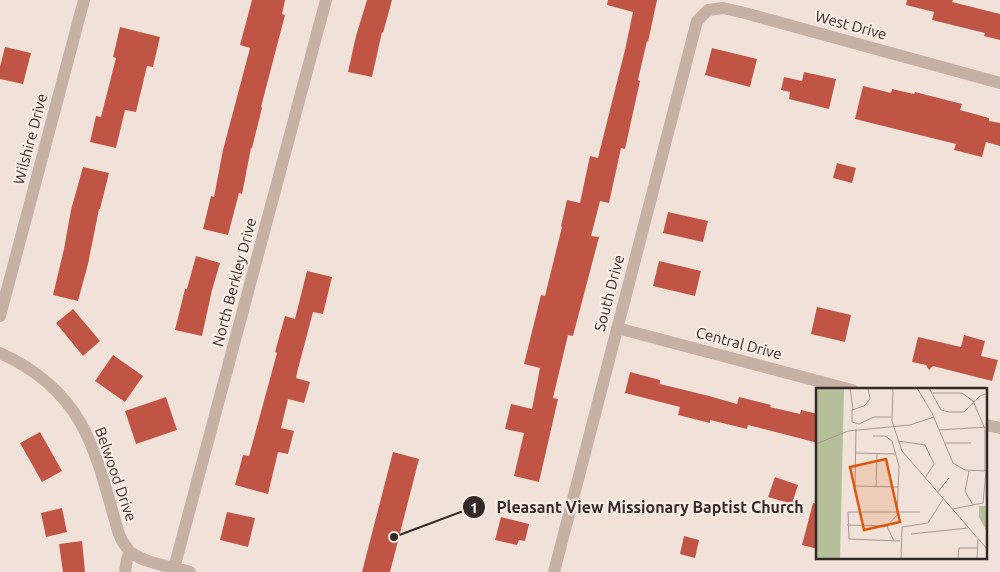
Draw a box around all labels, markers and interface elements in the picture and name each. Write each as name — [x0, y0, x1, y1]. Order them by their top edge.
street label: West Drive — [813, 7, 889, 43]
street label: Wilshire Drive — [10, 92, 50, 186]
street label: North Berkley Drive — [209, 216, 259, 348]
street label: South Drive — [591, 253, 627, 333]
street label: Central Drive — [694, 323, 784, 363]
inset map — [816, 388, 988, 560]
street label: Belwood Drive — [92, 425, 140, 523]
callout: Pleasant View Missionary Baptist Church — [461, 492, 813, 523]
text: Pleasant View Missionary Baptist Church — [496, 498, 804, 516]
text: 1 — [470, 499, 478, 516]

